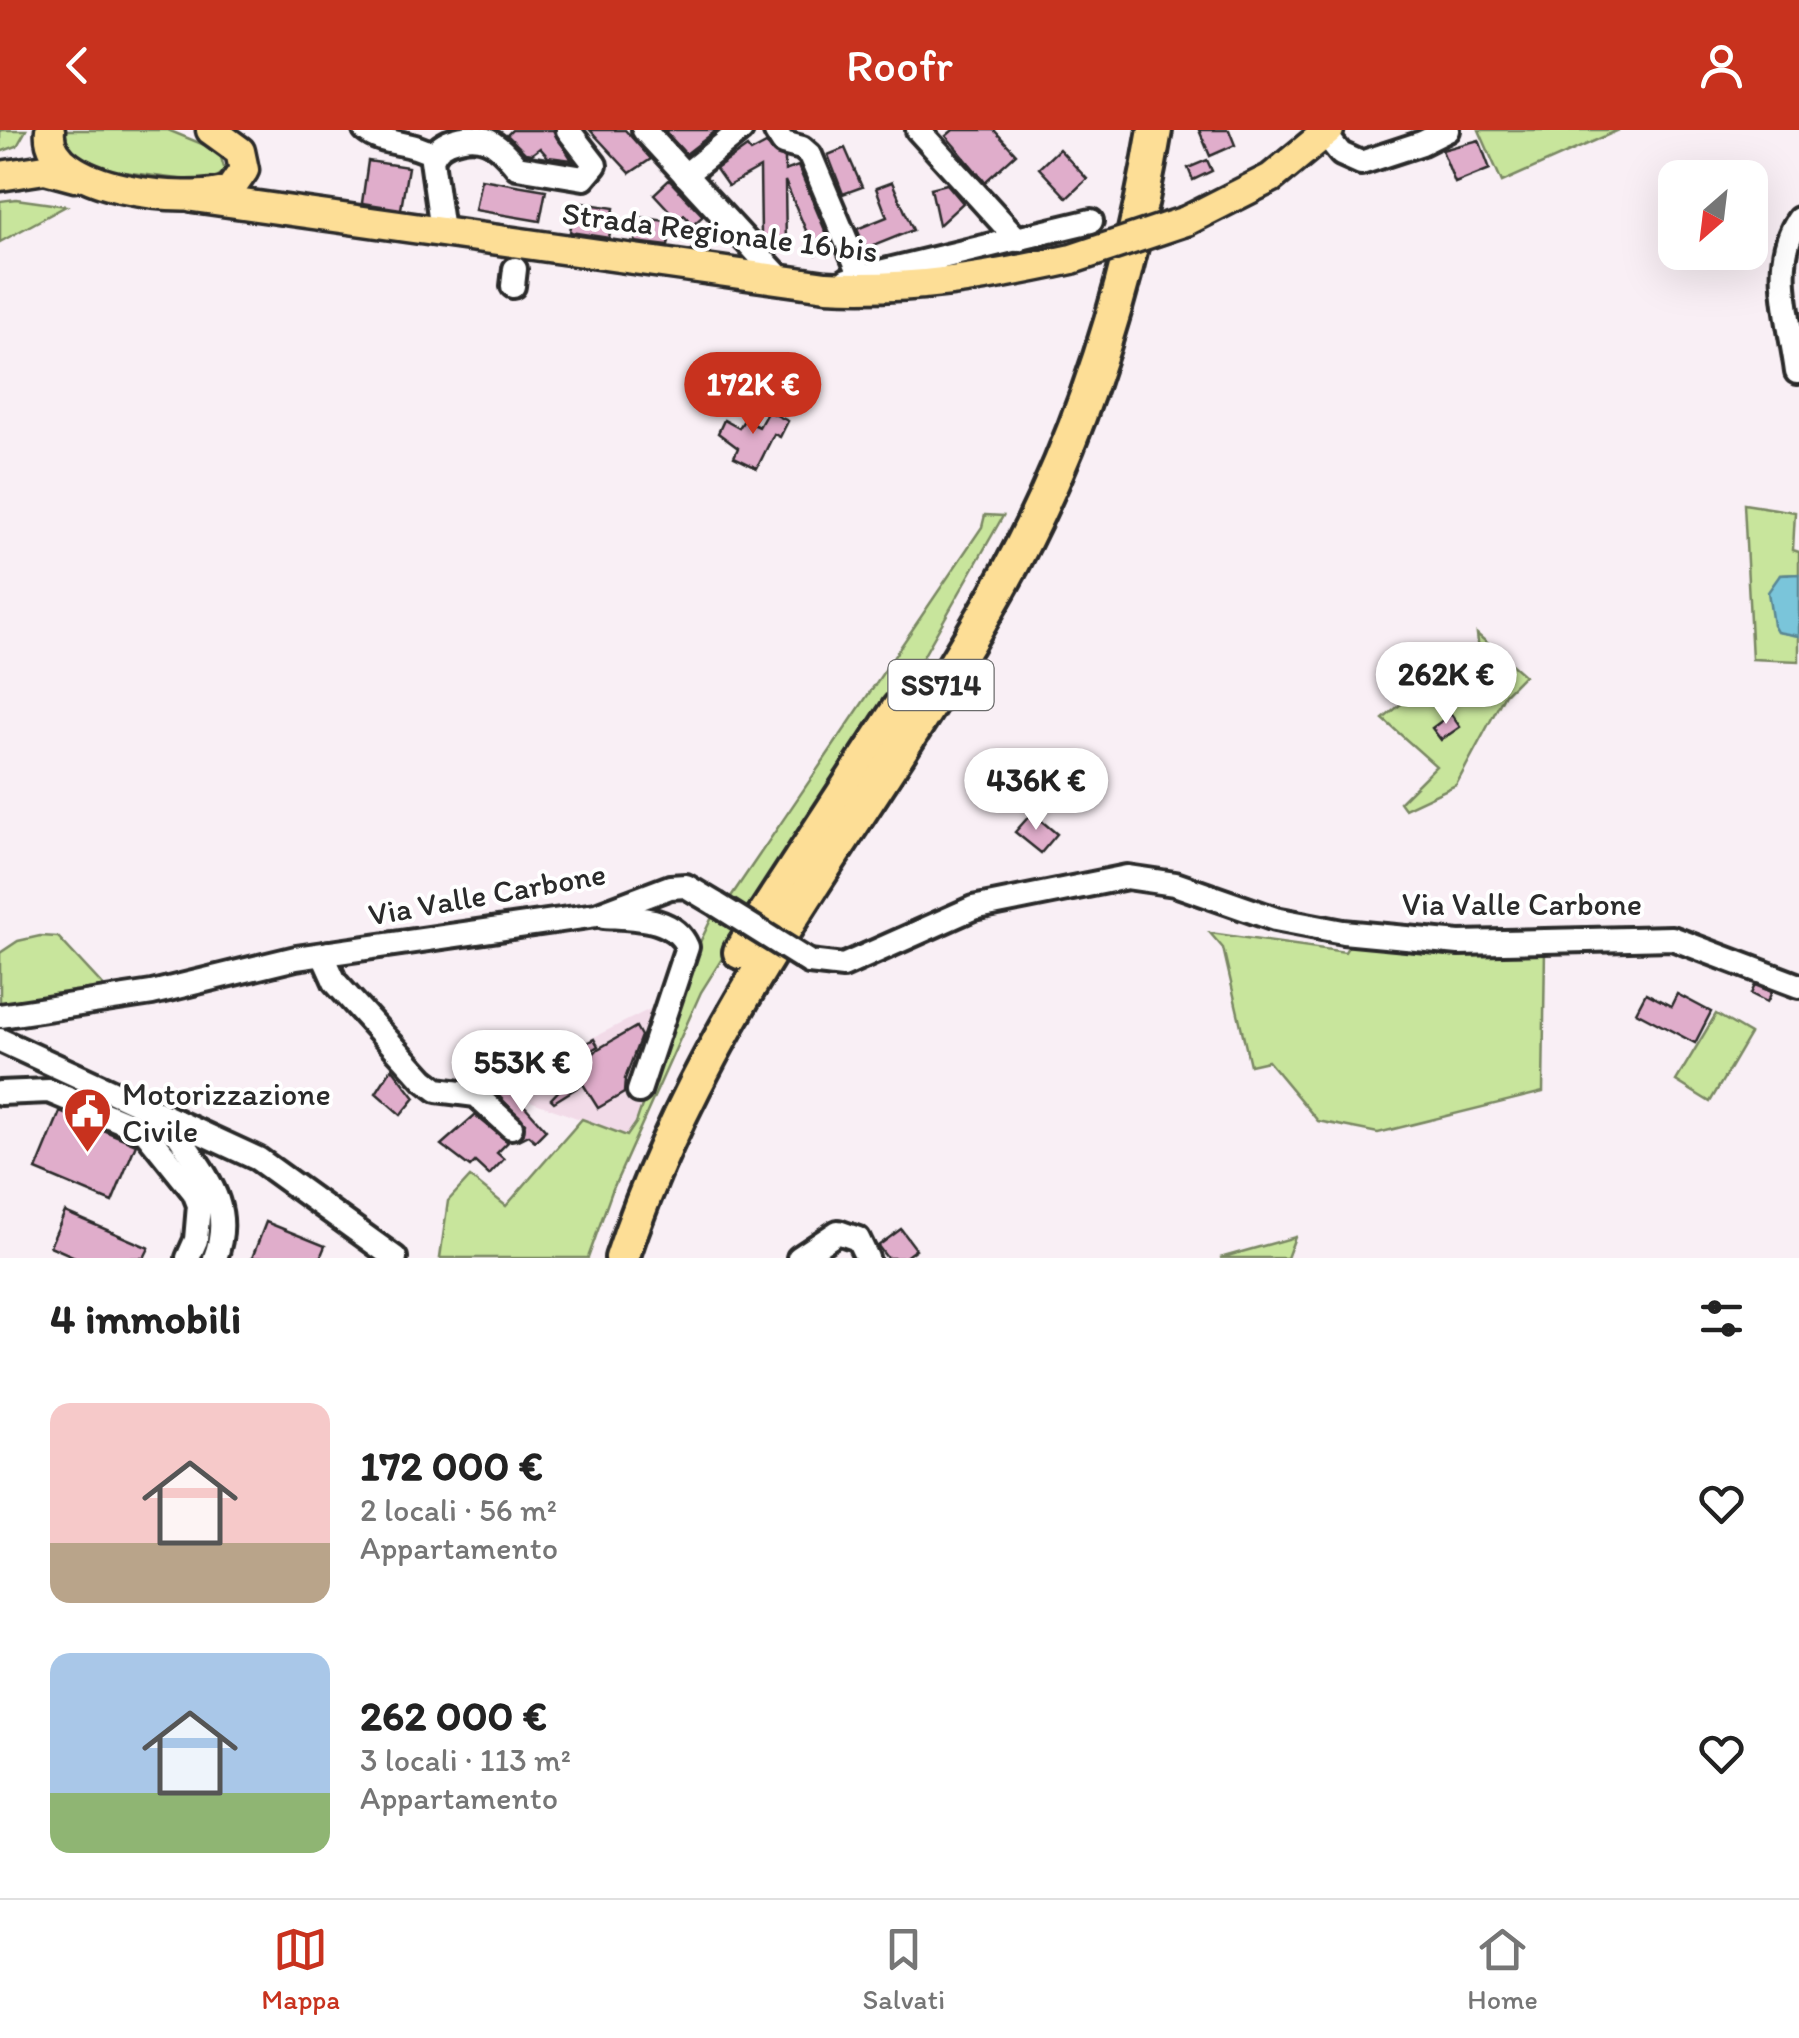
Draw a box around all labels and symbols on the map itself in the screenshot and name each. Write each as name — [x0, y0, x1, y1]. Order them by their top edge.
north arrow — [1658, 160, 1768, 270]
street label: Strada Regionale 16 bis — [560, 194, 880, 270]
pin: 172K € — [672, 352, 834, 437]
pin: 262K € — [1365, 642, 1527, 727]
road number: SS714 — [888, 660, 994, 710]
pin: 436K € — [955, 748, 1117, 833]
street label: Via Valle Carbone — [365, 854, 609, 934]
street label: Via Valle Carbone — [1402, 885, 1642, 923]
pin: 553K € — [441, 1030, 603, 1115]
place label: Motorizzazione Civile — [122, 1075, 331, 1150]
public building icon: Motorizzazione Civile — [61, 1086, 113, 1154]

